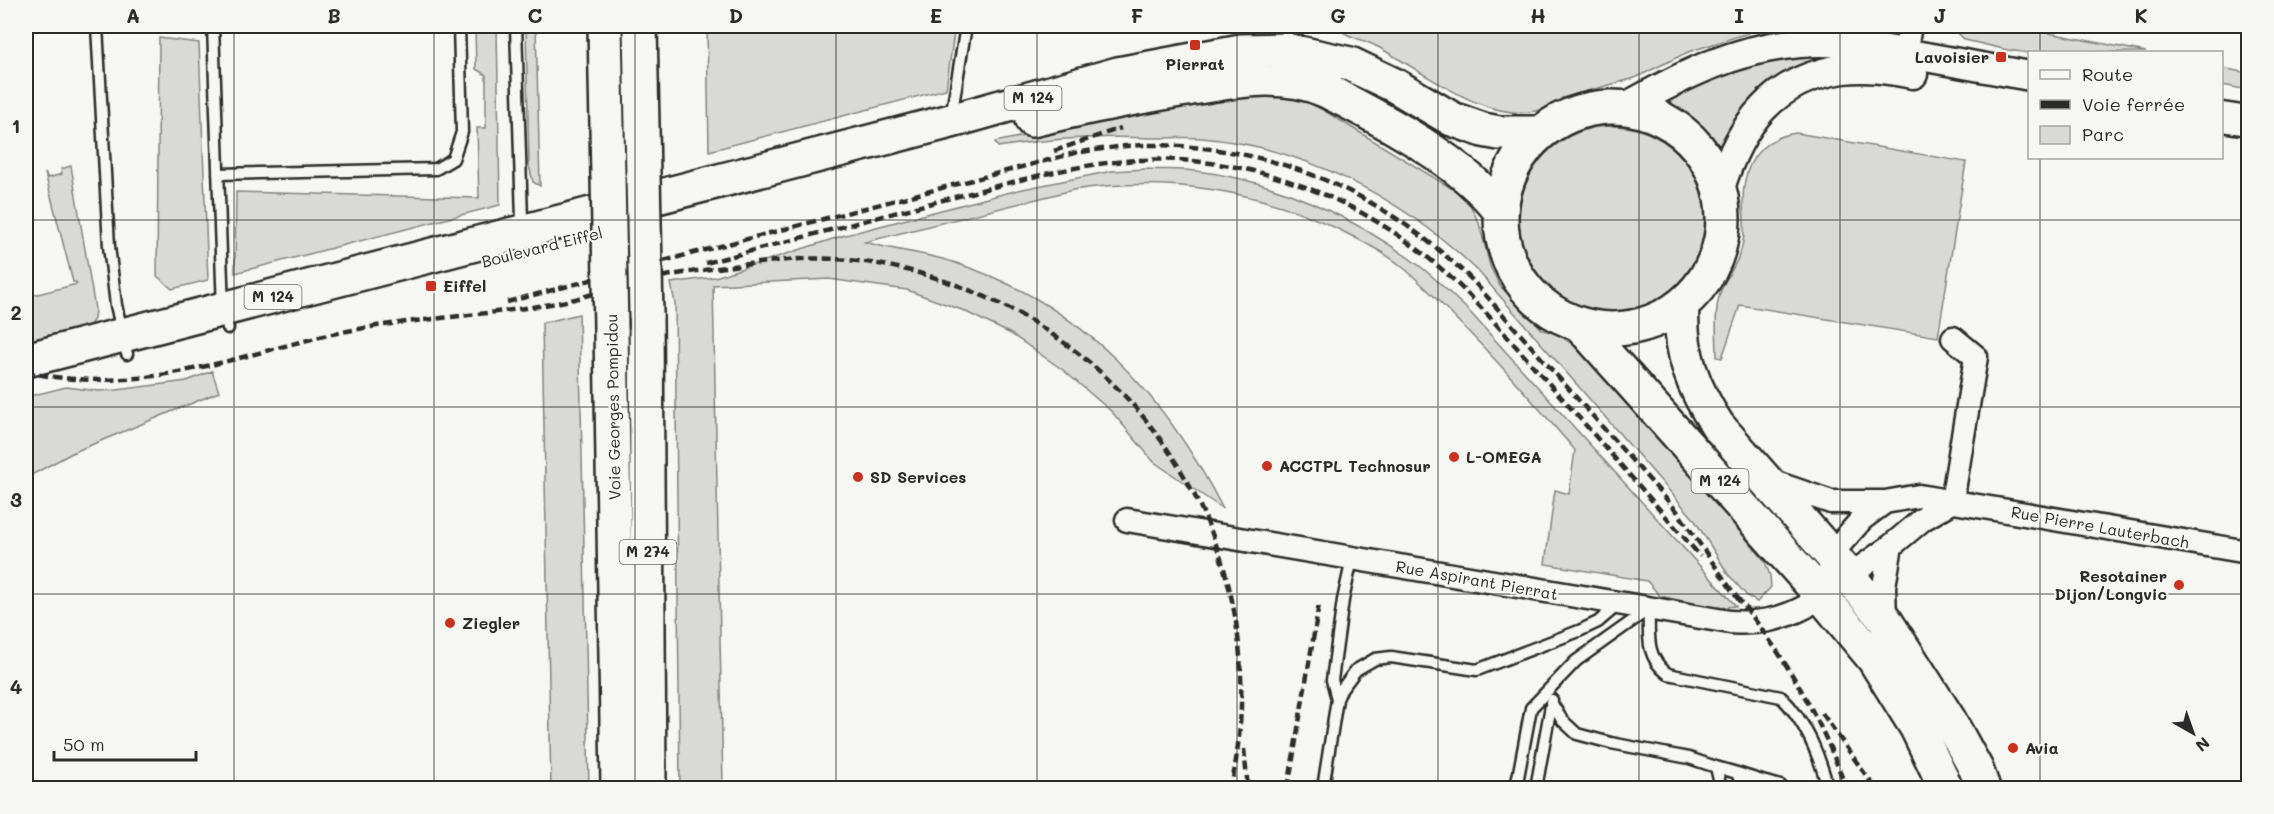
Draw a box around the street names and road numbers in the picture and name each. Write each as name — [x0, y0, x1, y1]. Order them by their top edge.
road number: M 124 — [1004, 86, 1062, 110]
street label: Boulevard Eiffel — [479, 221, 605, 272]
road number: M 124 — [244, 285, 302, 309]
street label: Voie Georges Pompidou — [600, 314, 625, 500]
road number: M 124 — [1692, 469, 1748, 493]
street label: Rue Pierre Lauterbach — [2009, 501, 2191, 553]
road number: M 274 — [620, 540, 676, 564]
street label: Rue Aspirant Pierrat — [1394, 555, 1560, 604]

